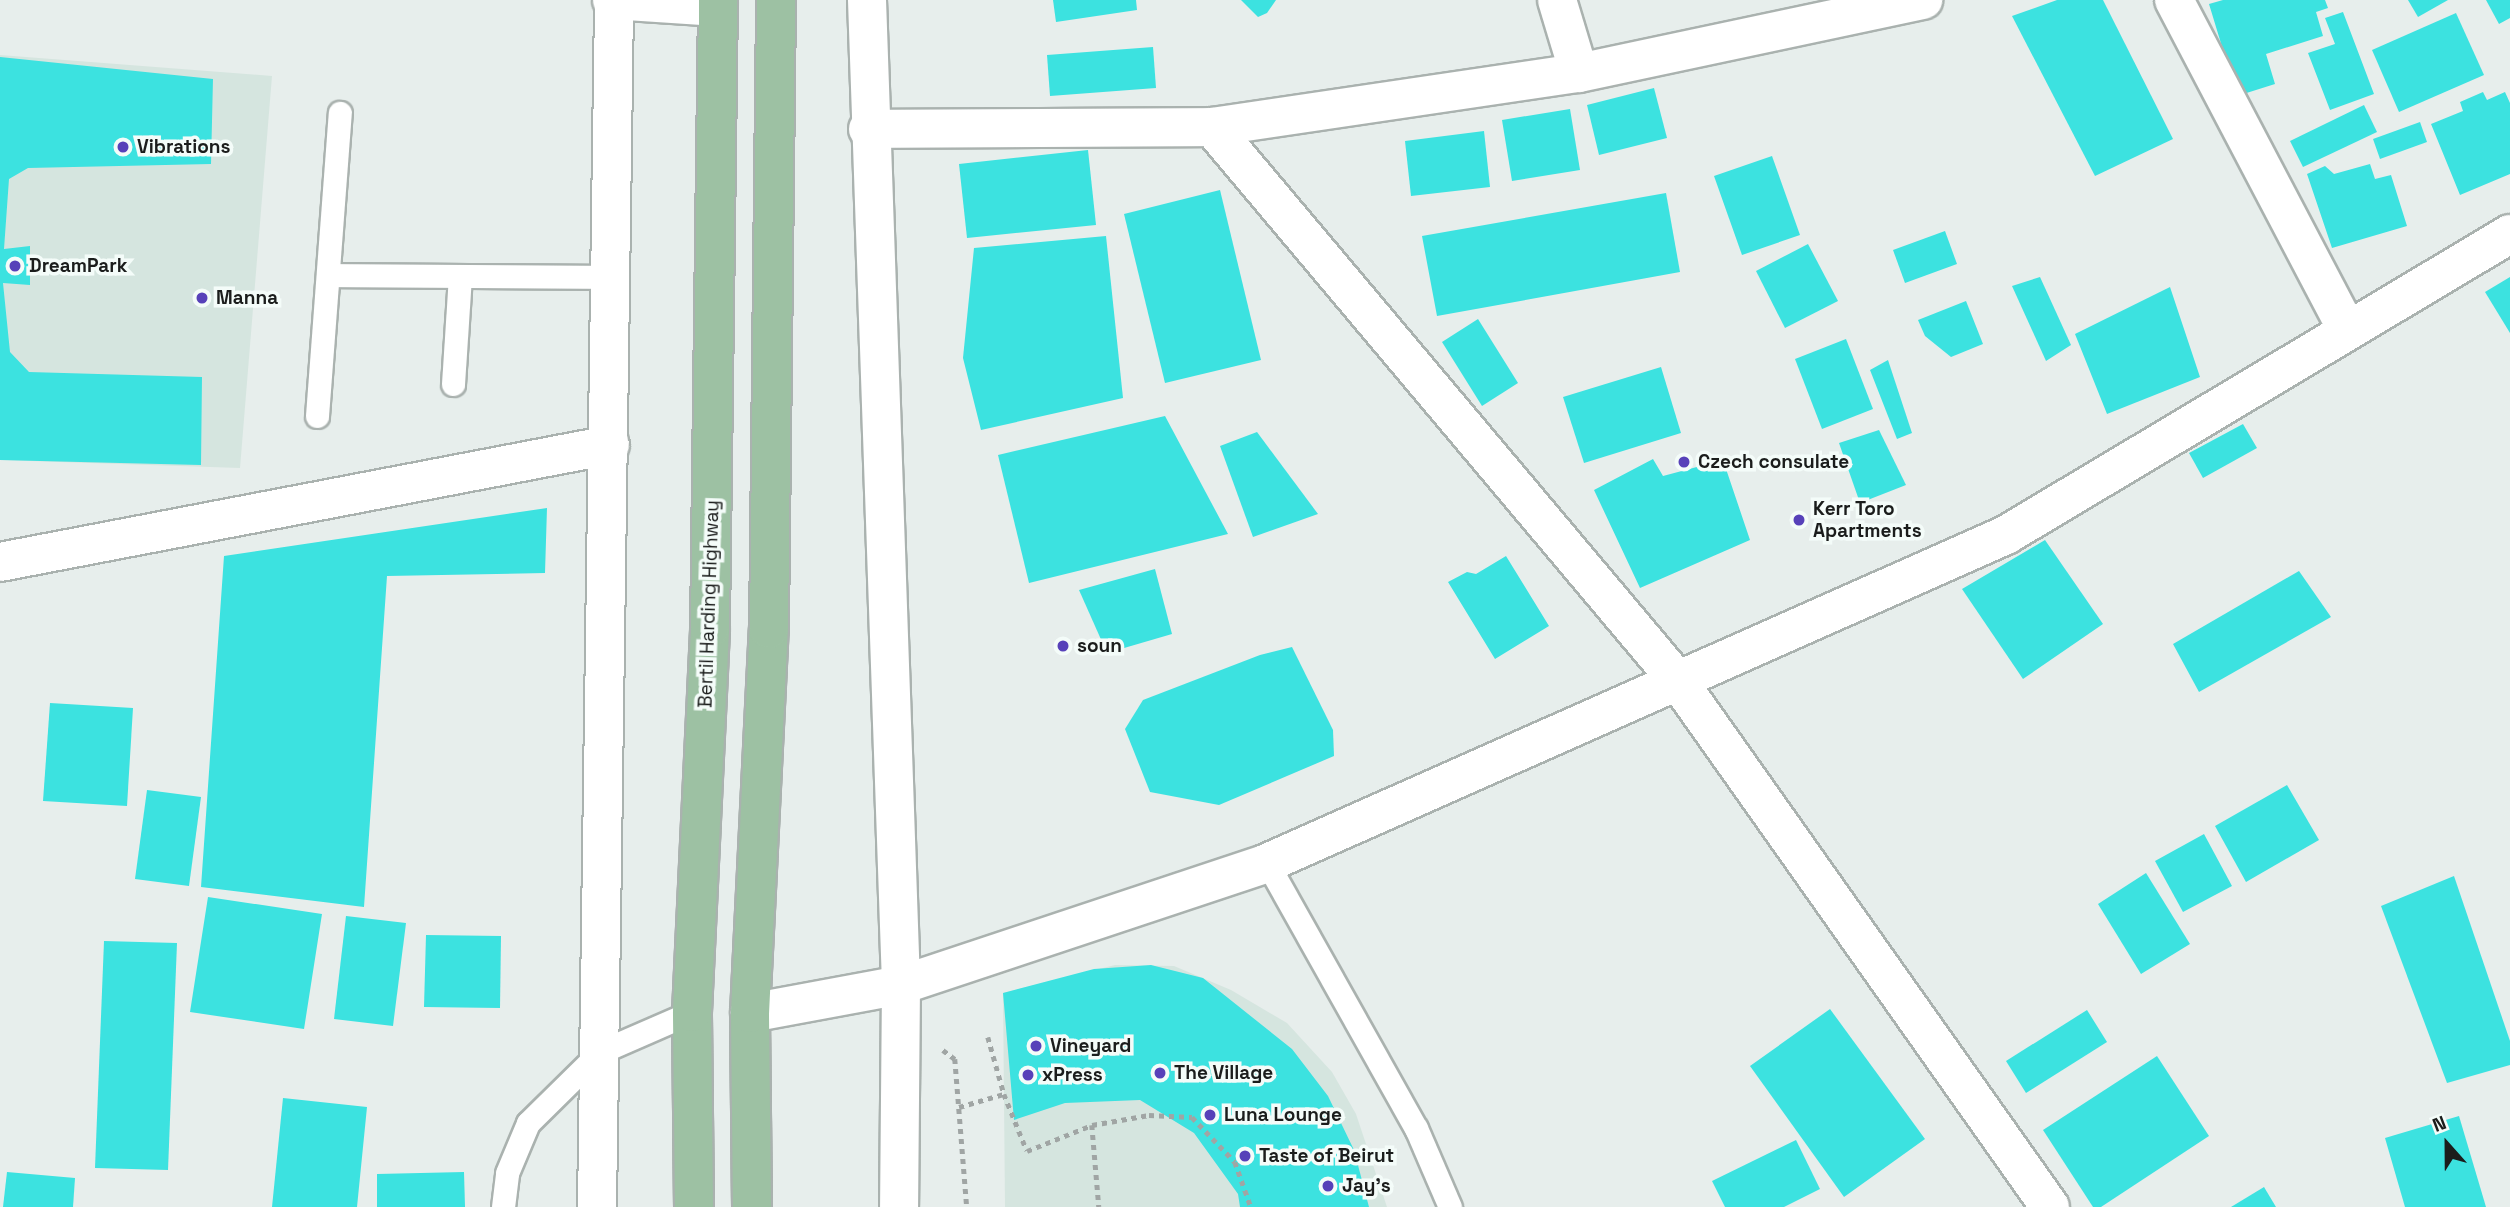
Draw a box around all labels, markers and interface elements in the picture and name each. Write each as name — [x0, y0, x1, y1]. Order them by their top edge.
place label: Vibrations — [137, 136, 231, 158]
marker: Vibrations — [115, 139, 131, 155]
place label: DreamPark — [29, 255, 128, 277]
marker: DreamPark — [7, 258, 23, 274]
place label: Manna — [216, 287, 278, 309]
marker: Manna — [194, 290, 210, 306]
place label: Czech consulate — [1698, 451, 1849, 473]
marker: Czech consulate — [1676, 454, 1692, 470]
place label: Kerr Toro Apartments — [1813, 498, 1922, 542]
street label: Bertil Harding Highway — [694, 500, 724, 708]
marker: Kerr Toro Apartments — [1791, 512, 1807, 528]
place label: soun — [1077, 635, 1122, 657]
marker: soun — [1055, 638, 1071, 654]
place label: Vineyard — [1050, 1035, 1131, 1057]
marker: Vineyard — [1028, 1038, 1044, 1054]
place label: The Village — [1174, 1062, 1273, 1084]
place label: xPress — [1042, 1064, 1103, 1086]
marker: The Village — [1152, 1065, 1168, 1081]
marker: xPress — [1020, 1067, 1036, 1083]
place label: Luna Lounge — [1224, 1104, 1342, 1126]
marker: Luna Lounge — [1202, 1107, 1218, 1123]
north arrow — [2412, 1109, 2482, 1179]
text: N — [2429, 1110, 2450, 1138]
place label: Taste of Beirut — [1259, 1145, 1394, 1167]
marker: Taste of Beirut — [1237, 1148, 1253, 1164]
place label: Jay’s — [1342, 1175, 1391, 1197]
marker: Jay’s — [1320, 1178, 1336, 1194]

